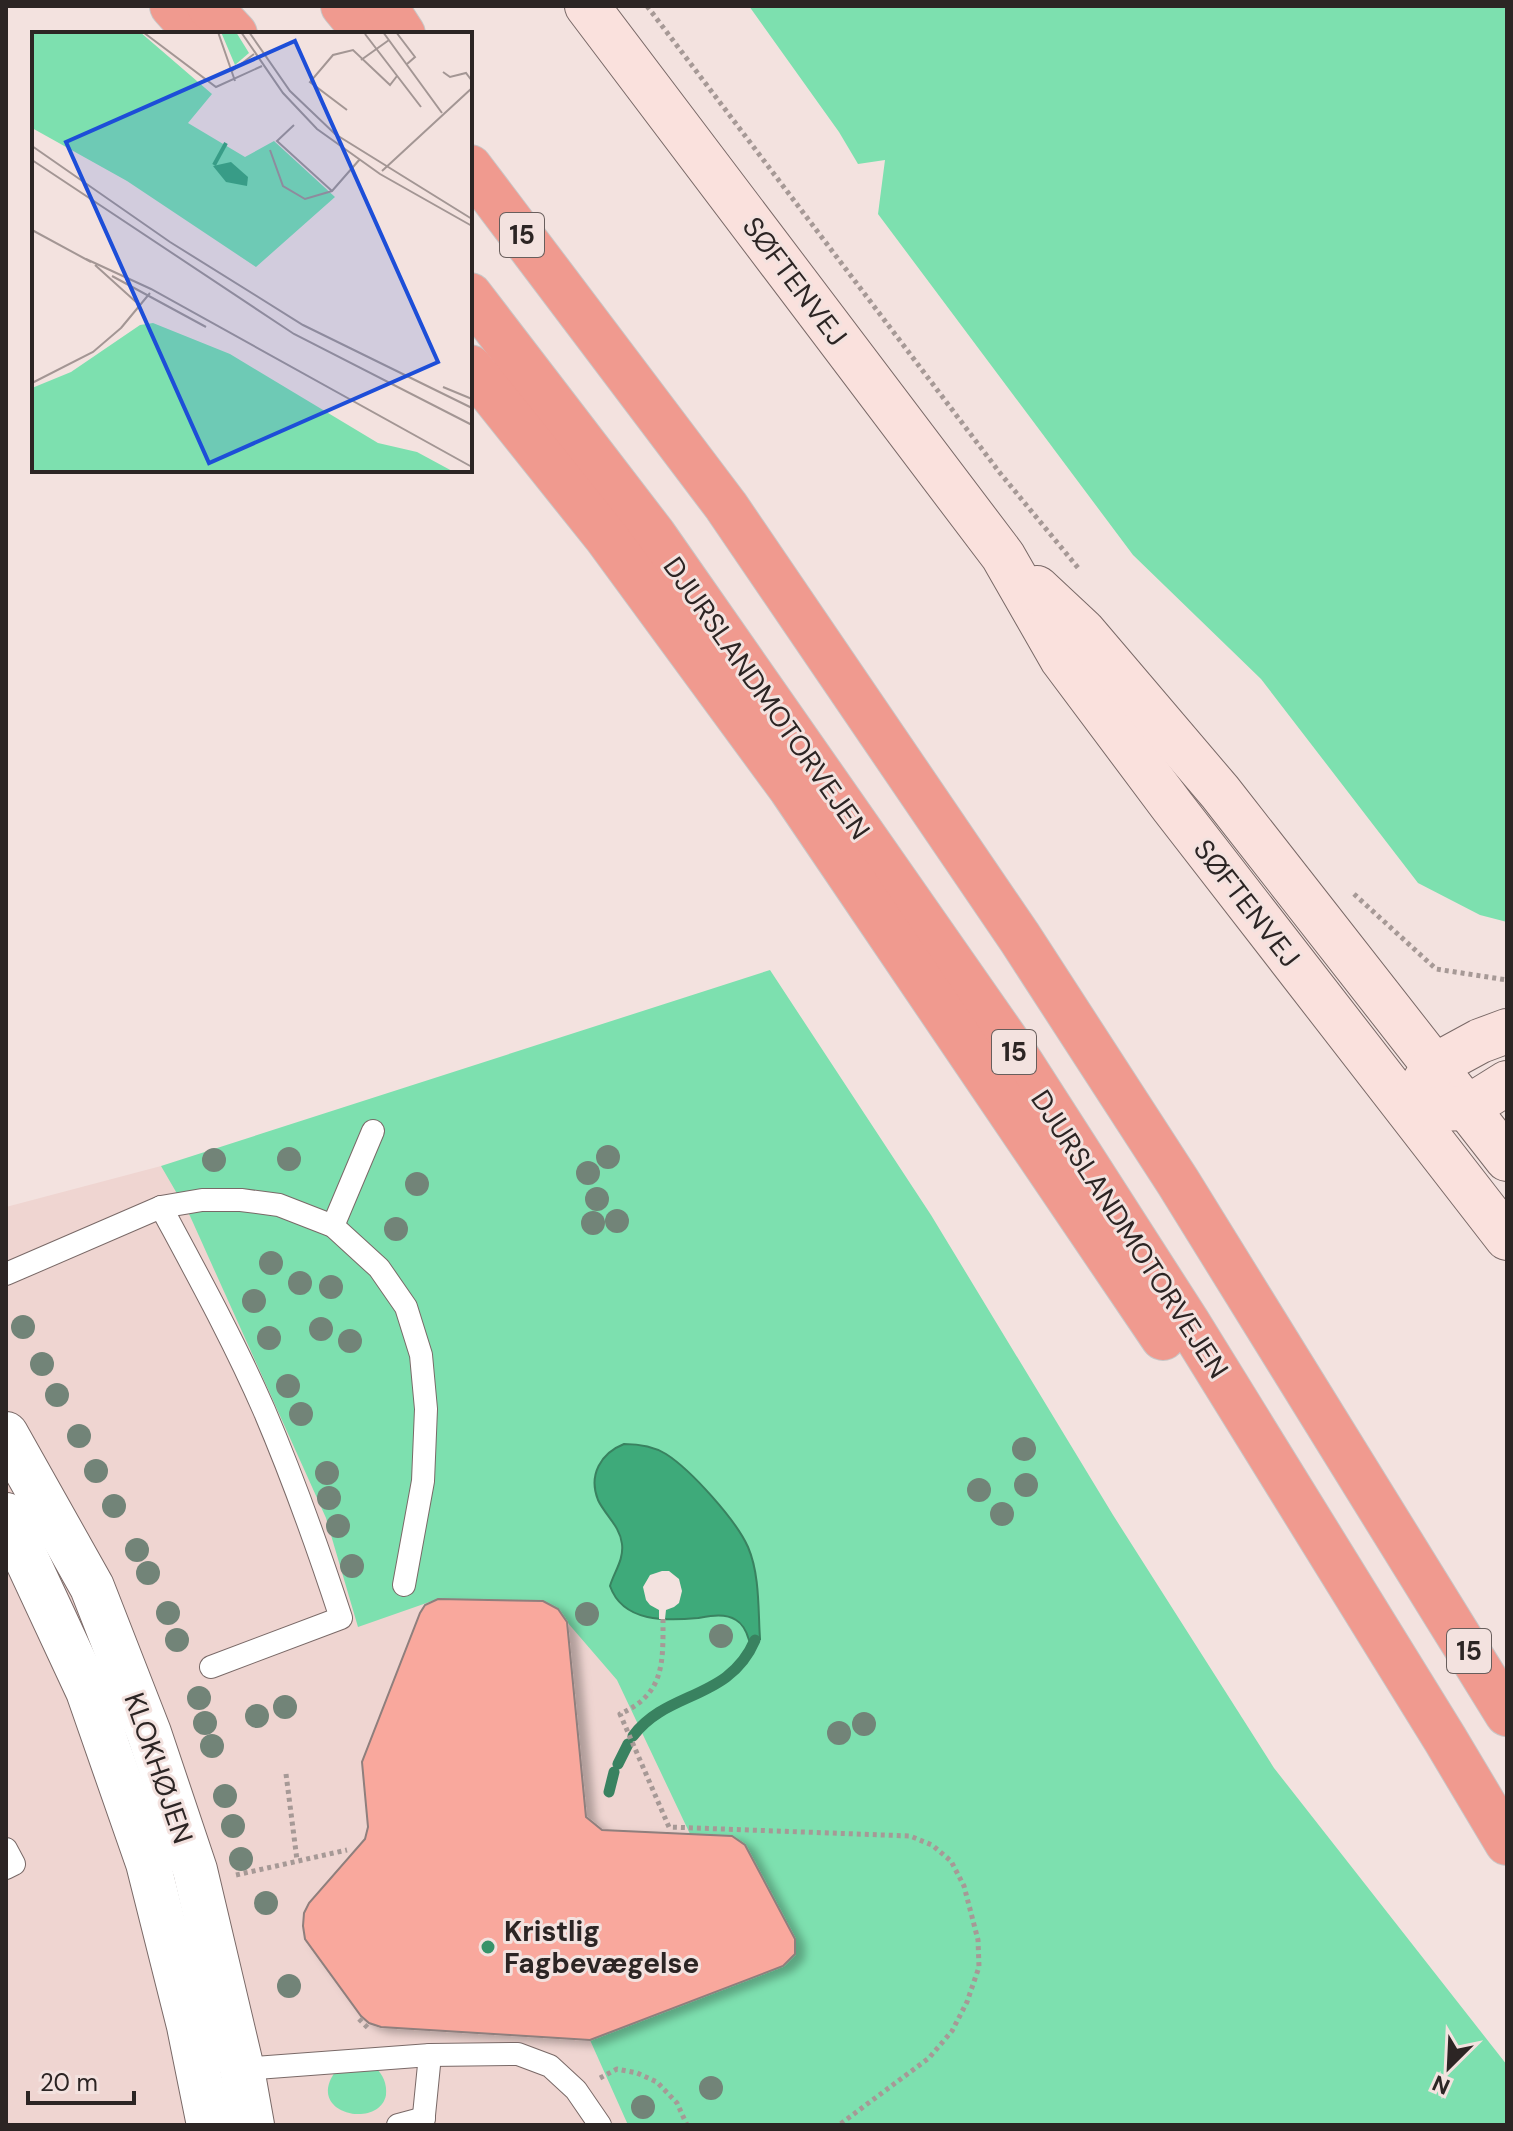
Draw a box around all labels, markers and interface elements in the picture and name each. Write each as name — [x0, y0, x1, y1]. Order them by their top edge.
inset map — [32, 32, 472, 472]
street label: SØFTENVEJ — [734, 209, 855, 353]
road number: 15 — [500, 213, 544, 257]
street label: DJURSLANDMOTORVEJEN — [655, 550, 878, 847]
street label: SØFTENVEJ — [1185, 832, 1308, 975]
road number: 15 — [992, 1030, 1036, 1074]
street label: DJURSLANDMOTORVEJEN — [1022, 1083, 1237, 1386]
road number: 15 — [1447, 1629, 1491, 1673]
street label: KLOKHØJEN — [115, 1688, 202, 1849]
place label: Kristlig Fagbevægelse — [504, 1913, 699, 1982]
marker: Kristlig Fagbevægelse — [479, 1938, 497, 1956]
north arrow — [1409, 2027, 1489, 2107]
scale bar — [28, 2055, 134, 2105]
text: 20 m — [40, 2067, 98, 2098]
text: N — [1428, 2068, 1454, 2101]

